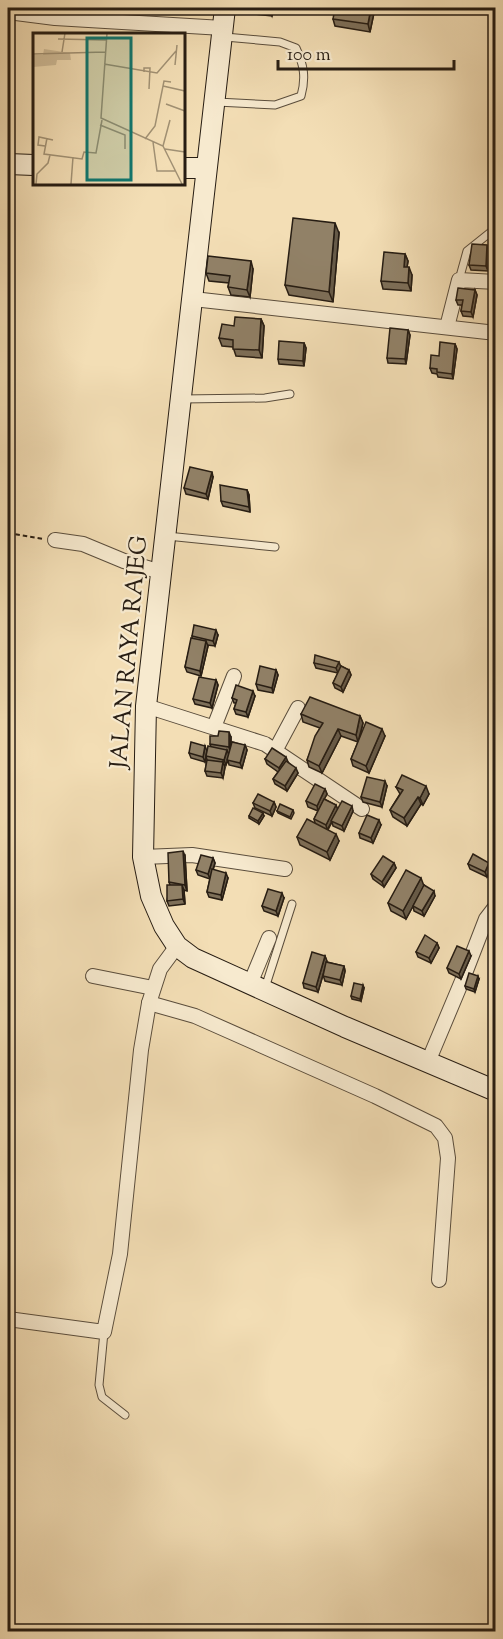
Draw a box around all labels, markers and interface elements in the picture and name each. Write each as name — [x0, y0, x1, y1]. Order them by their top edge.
inset map — [33, 33, 184, 184]
scale bar — [278, 33, 454, 71]
text: 100 m — [287, 43, 331, 69]
street label: JALAN RAYA RAJEG — [103, 534, 157, 772]

